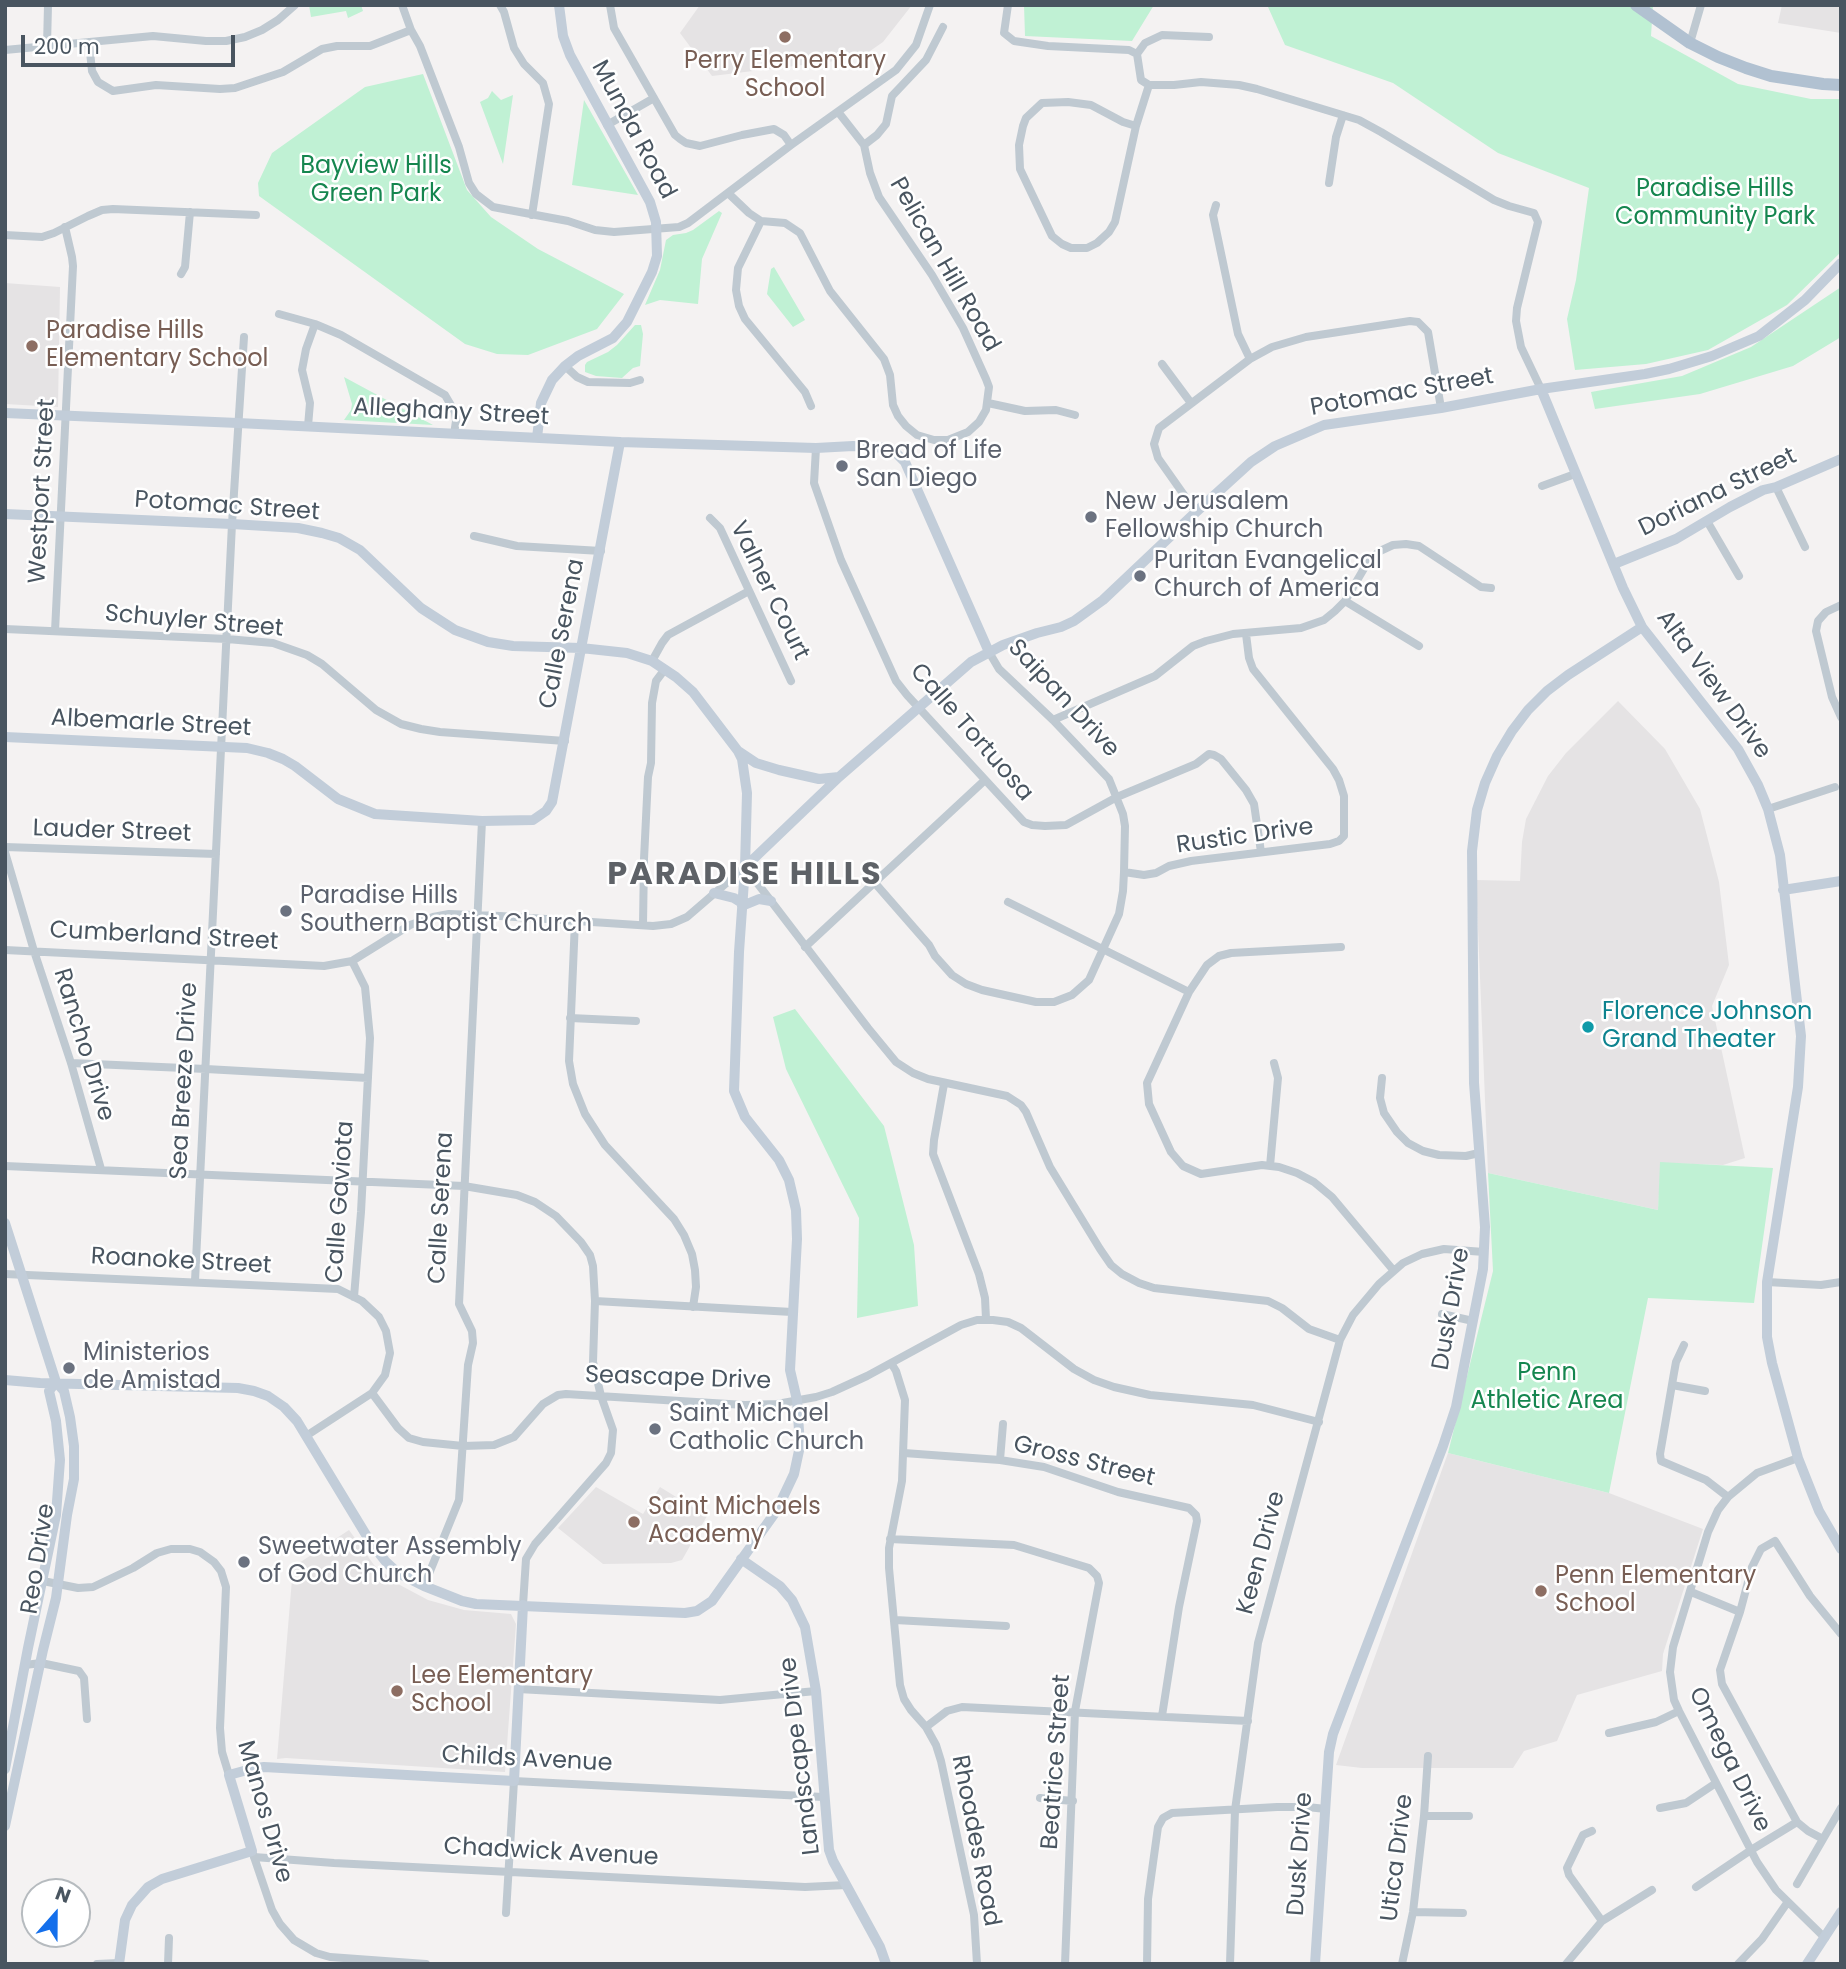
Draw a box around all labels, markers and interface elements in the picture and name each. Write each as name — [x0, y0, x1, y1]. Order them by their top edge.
scale bar — [24, 21, 238, 65]
marker: Perry Elementary School — [777, 29, 793, 45]
text: 200 m — [34, 32, 100, 61]
place label: Perry Elementary School — [684, 48, 886, 104]
street label: Munda Road — [584, 56, 682, 204]
park label: Bayview Hills Green Park — [300, 153, 452, 209]
street label: Pelican Hill Road — [882, 173, 1006, 357]
park label: Paradise Hills Community Park — [1615, 176, 1815, 232]
place label: Paradise Hills Elementary School — [46, 318, 269, 374]
marker: Paradise Hills Elementary School — [24, 338, 40, 354]
street label: Potomac Street — [1308, 363, 1496, 423]
street label: Alleghany Street — [352, 393, 550, 433]
street label: Westport Street — [24, 398, 62, 584]
place label: Bread of Life San Diego — [856, 438, 1002, 494]
street label: Doriana Street — [1635, 442, 1801, 544]
marker: Bread of Life San Diego — [834, 458, 850, 474]
street label: Potomac Street — [133, 486, 321, 528]
place label: New Jerusalem Fellowship Church — [1105, 489, 1323, 545]
marker: New Jerusalem Fellowship Church — [1083, 509, 1099, 525]
street label: Valner Court — [723, 517, 815, 665]
place label: Puritan Evangelical Church of America — [1154, 548, 1382, 604]
street label: Calle Serena — [534, 557, 592, 711]
marker: Puritan Evangelical Church of America — [1132, 568, 1148, 584]
street label: Schuyler Street — [103, 600, 285, 644]
street label: Alta View Drive — [1649, 605, 1777, 765]
street label: Saipan Drive — [1001, 634, 1125, 764]
street label: Calle Tortuosa — [903, 658, 1039, 808]
street label: Albemarle Street — [50, 704, 252, 744]
street label: Rustic Drive — [1175, 813, 1315, 861]
street label: Lauder Street — [32, 815, 192, 849]
district label: PARADISE HILLS — [609, 857, 881, 895]
place label: Paradise Hills Southern Baptist Church — [300, 883, 592, 939]
marker: Paradise Hills Southern Baptist Church — [278, 903, 294, 919]
street label: Cumberland Street — [49, 917, 279, 957]
street label: Rancho Drive — [46, 965, 120, 1125]
street label: Sea Breeze Drive — [165, 982, 205, 1180]
place label: Florence Johnson Grand Theater — [1602, 999, 1812, 1055]
marker: Florence Johnson Grand Theater — [1580, 1019, 1596, 1035]
street label: Calle Gaviota — [321, 1120, 361, 1284]
street label: Calle Serena — [424, 1131, 460, 1285]
street label: Roanoke Street — [90, 1243, 272, 1281]
street label: Dusk Drive — [1427, 1246, 1477, 1372]
place label: Ministerios de Amistad — [83, 1340, 221, 1396]
marker: Ministerios de Amistad — [61, 1360, 77, 1376]
park label: Penn Athletic Area — [1471, 1360, 1623, 1416]
street label: Seascape Drive — [584, 1361, 772, 1397]
place label: Saint Michael Catholic Church — [669, 1401, 864, 1457]
marker: Saint Michael Catholic Church — [647, 1421, 663, 1437]
street label: Gross Street — [1010, 1431, 1158, 1493]
street label: Keen Drive — [1232, 1488, 1292, 1618]
place label: Saint Michaels Academy — [648, 1494, 821, 1550]
street label: Reo Drive — [16, 1502, 62, 1616]
marker: Saint Michaels Academy — [626, 1514, 642, 1530]
place label: Sweetwater Assembly of God Church — [258, 1534, 522, 1590]
marker: Sweetwater Assembly of God Church — [236, 1554, 252, 1570]
place label: Penn Elementary School — [1555, 1563, 1756, 1619]
marker: Penn Elementary School — [1533, 1583, 1549, 1599]
street label: Landscape Drive — [775, 1655, 827, 1857]
place label: Lee Elementary School — [411, 1663, 593, 1719]
street label: Beatrice Street — [1037, 1673, 1077, 1851]
marker: Lee Elementary School — [389, 1683, 405, 1699]
street label: Omega Drive — [1682, 1683, 1776, 1837]
street label: Manos Drive — [230, 1738, 298, 1886]
street label: Childs Avenue — [441, 1741, 613, 1779]
street label: Rhoades Road — [944, 1753, 1006, 1929]
street label: Dusk Drive — [1282, 1791, 1320, 1917]
street label: Utica Drive — [1376, 1793, 1420, 1923]
street label: Chadwick Avenue — [443, 1833, 659, 1873]
north arrow — [21, 1878, 91, 1948]
text: N — [51, 1880, 74, 1910]

